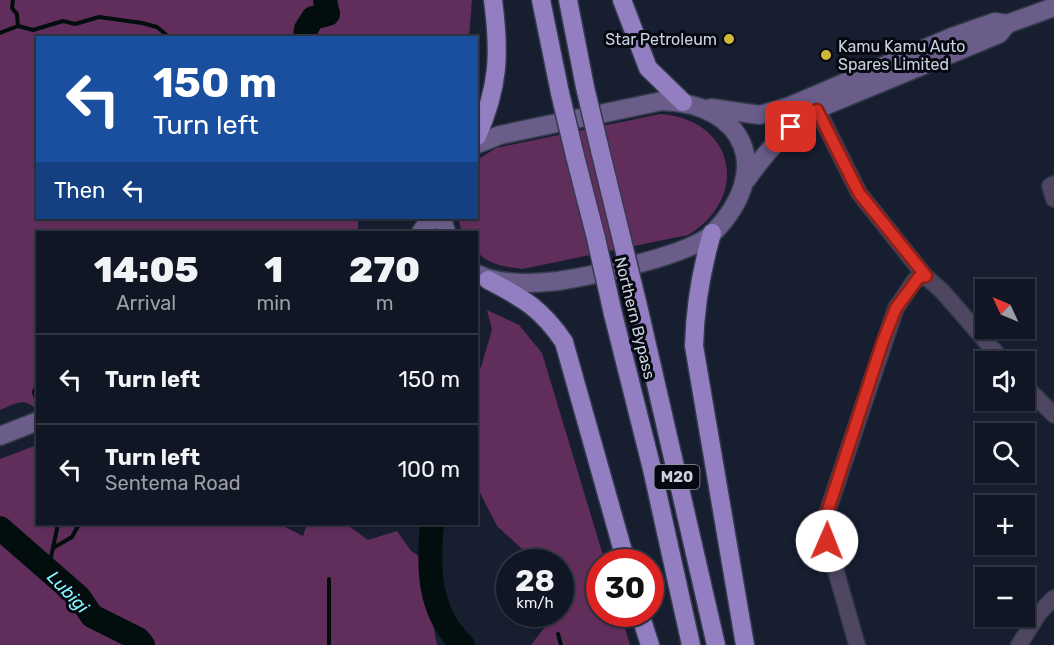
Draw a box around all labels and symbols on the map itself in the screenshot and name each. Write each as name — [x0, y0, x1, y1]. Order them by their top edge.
place label: Star Petroleum — [605, 30, 717, 49]
marker: Star Petroleum — [722, 32, 736, 46]
place label: Kamu Kamu Auto Spares Limited — [838, 37, 966, 74]
marker: Kamu Kamu Auto Spares Limited — [819, 48, 833, 62]
pin — [765, 101, 816, 152]
street label: Northern Bypass — [611, 255, 659, 381]
north arrow — [975, 279, 1035, 339]
road number: M20 — [654, 465, 700, 489]
position arrow — [795, 509, 859, 573]
speed limit sign: 30 — [586, 549, 664, 627]
water label: Lubigi — [42, 566, 94, 618]

